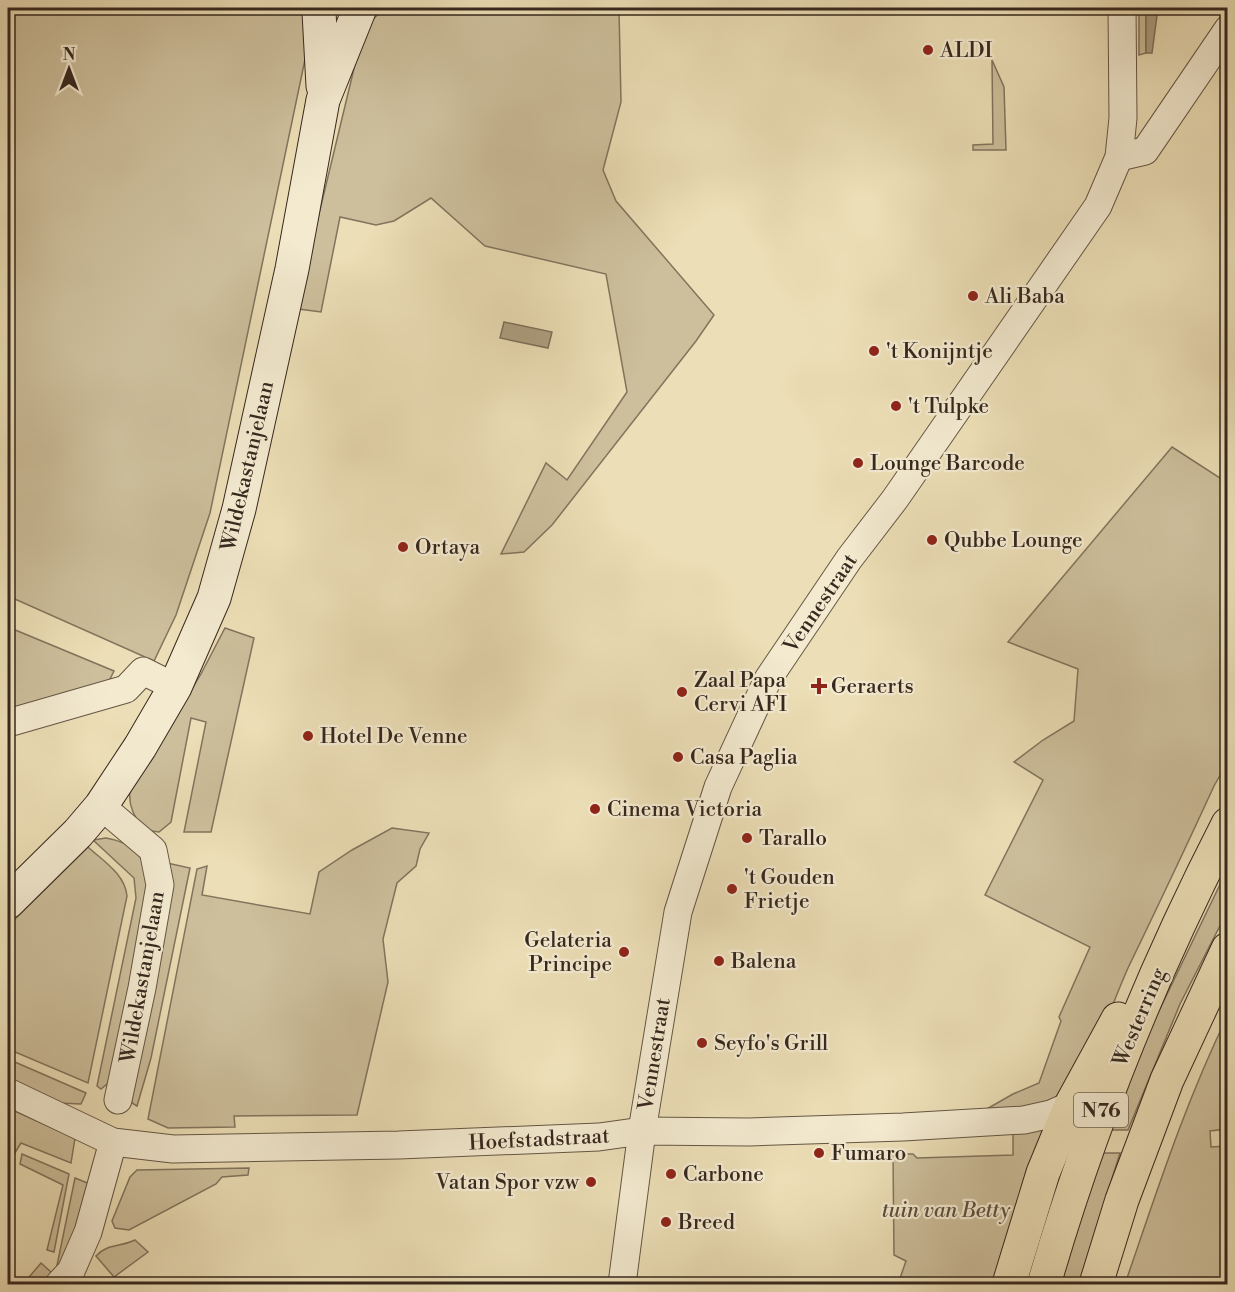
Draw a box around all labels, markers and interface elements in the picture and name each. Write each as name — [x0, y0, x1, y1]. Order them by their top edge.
place label: ALDI — [939, 38, 993, 64]
north arrow — [39, 39, 99, 99]
marker: ALDI — [921, 43, 935, 57]
text: N — [63, 45, 76, 65]
place label: Ali Baba — [984, 284, 1065, 310]
marker: Ali Baba — [966, 289, 980, 303]
place label: 't Konijntje — [886, 339, 993, 365]
marker: 't Konijntje — [867, 344, 881, 358]
street label: Wildekastanjelaan — [216, 378, 280, 555]
place label: 't Tulpke — [908, 394, 989, 420]
marker: 't Tulpke — [889, 399, 903, 413]
place label: Lounge Barcode — [870, 451, 1025, 477]
marker: Lounge Barcode — [851, 456, 865, 470]
place label: Qubbe Lounge — [944, 528, 1083, 554]
marker: Qubbe Lounge — [925, 533, 939, 547]
place label: Ortaya — [415, 535, 480, 561]
marker: Ortaya — [396, 540, 410, 554]
street label: Vennestraat — [778, 549, 864, 659]
place label: Zaal Papa Cervi AFI — [694, 668, 787, 718]
place label: Geraerts — [831, 674, 914, 700]
marker: Geraerts — [812, 679, 826, 693]
marker: Zaal Papa Cervi AFI — [675, 685, 689, 699]
place label: Hotel De Venne — [320, 724, 468, 750]
marker: Hotel De Venne — [301, 729, 315, 743]
place label: Casa Paglia — [690, 745, 798, 771]
marker: Casa Paglia — [671, 750, 685, 764]
place label: Cinema Victoria — [607, 797, 763, 823]
marker: Cinema Victoria — [588, 802, 602, 816]
place label: Tarallo — [759, 826, 827, 852]
marker: Tarallo — [740, 831, 754, 845]
place label: 't Gouden Frietje — [744, 865, 835, 915]
marker: 't Gouden Frietje — [725, 882, 739, 896]
street label: Wildekastanjelaan — [115, 889, 171, 1066]
place label: Gelateria Principe — [524, 928, 612, 978]
marker: Gelateria Principe — [617, 945, 631, 959]
place label: Balena — [730, 949, 797, 975]
marker: Balena — [712, 954, 726, 968]
street label: Westerring — [1107, 964, 1172, 1072]
street label: Vennestraat — [633, 995, 677, 1113]
place label: Seyfo's Grill — [714, 1031, 828, 1057]
marker: Seyfo's Grill — [695, 1036, 709, 1050]
road number: N76 — [1074, 1093, 1128, 1127]
street label: Hoefstadstraat — [468, 1123, 611, 1157]
place label: Fumaro — [831, 1141, 906, 1167]
marker: Fumaro — [812, 1146, 826, 1160]
place label: Carbone — [683, 1162, 764, 1188]
marker: Carbone — [664, 1167, 678, 1181]
place label: Vatan Spor vzw — [435, 1170, 580, 1196]
marker: Vatan Spor vzw — [584, 1175, 598, 1189]
park label: tuin van Betty — [882, 1198, 1011, 1224]
place label: Breed — [677, 1210, 735, 1236]
marker: Breed — [659, 1215, 673, 1229]

